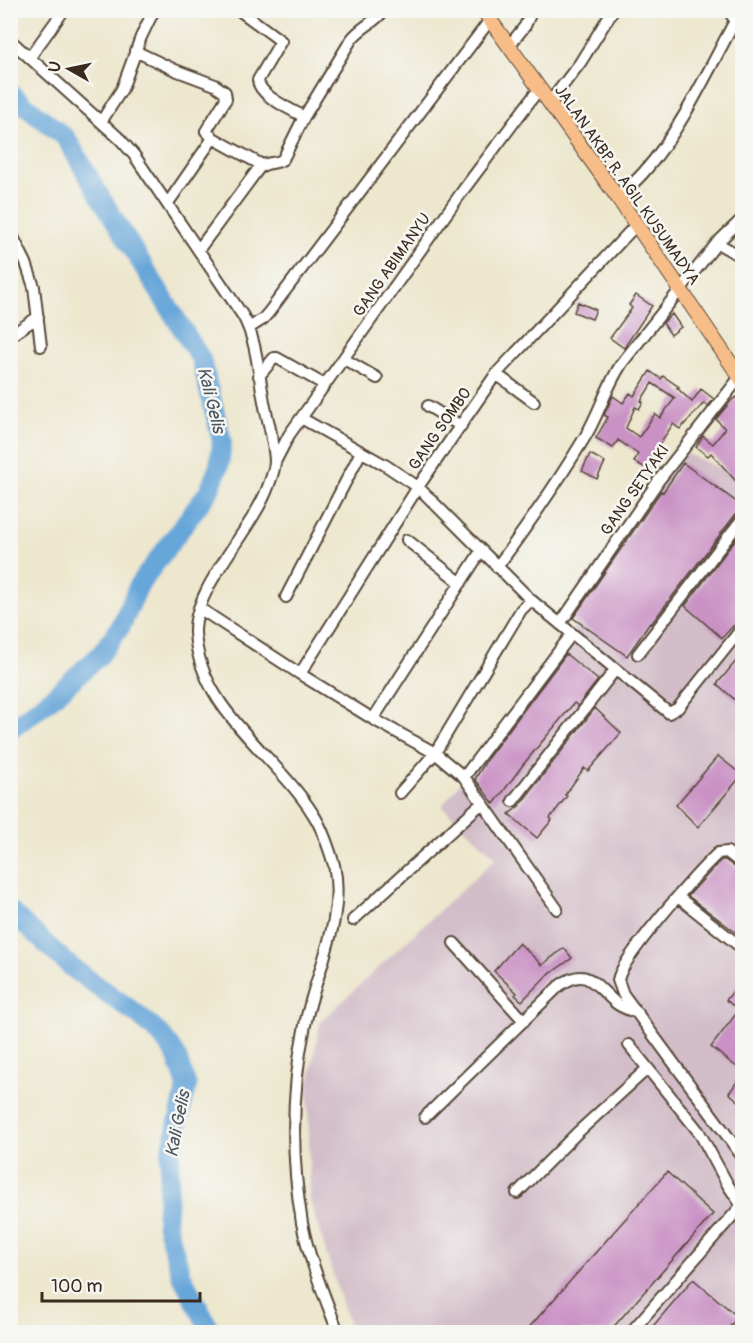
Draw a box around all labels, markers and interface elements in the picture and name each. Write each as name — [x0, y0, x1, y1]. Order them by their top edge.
north arrow — [39, 39, 99, 99]
text: U — [44, 60, 66, 74]
street label: JALAN AKBP. R. AGIL KUSUMADYA — [550, 81, 704, 289]
street label: GANG ABIMANYU — [349, 209, 435, 321]
water label: Kali Gelis — [192, 365, 231, 437]
street label: GANG SOMBO — [404, 384, 476, 474]
street label: GANG SETYAKI — [596, 441, 674, 539]
water label: Kali Gelis — [160, 1087, 196, 1159]
scale bar — [42, 1265, 200, 1303]
text: 100 m — [51, 1275, 103, 1298]

